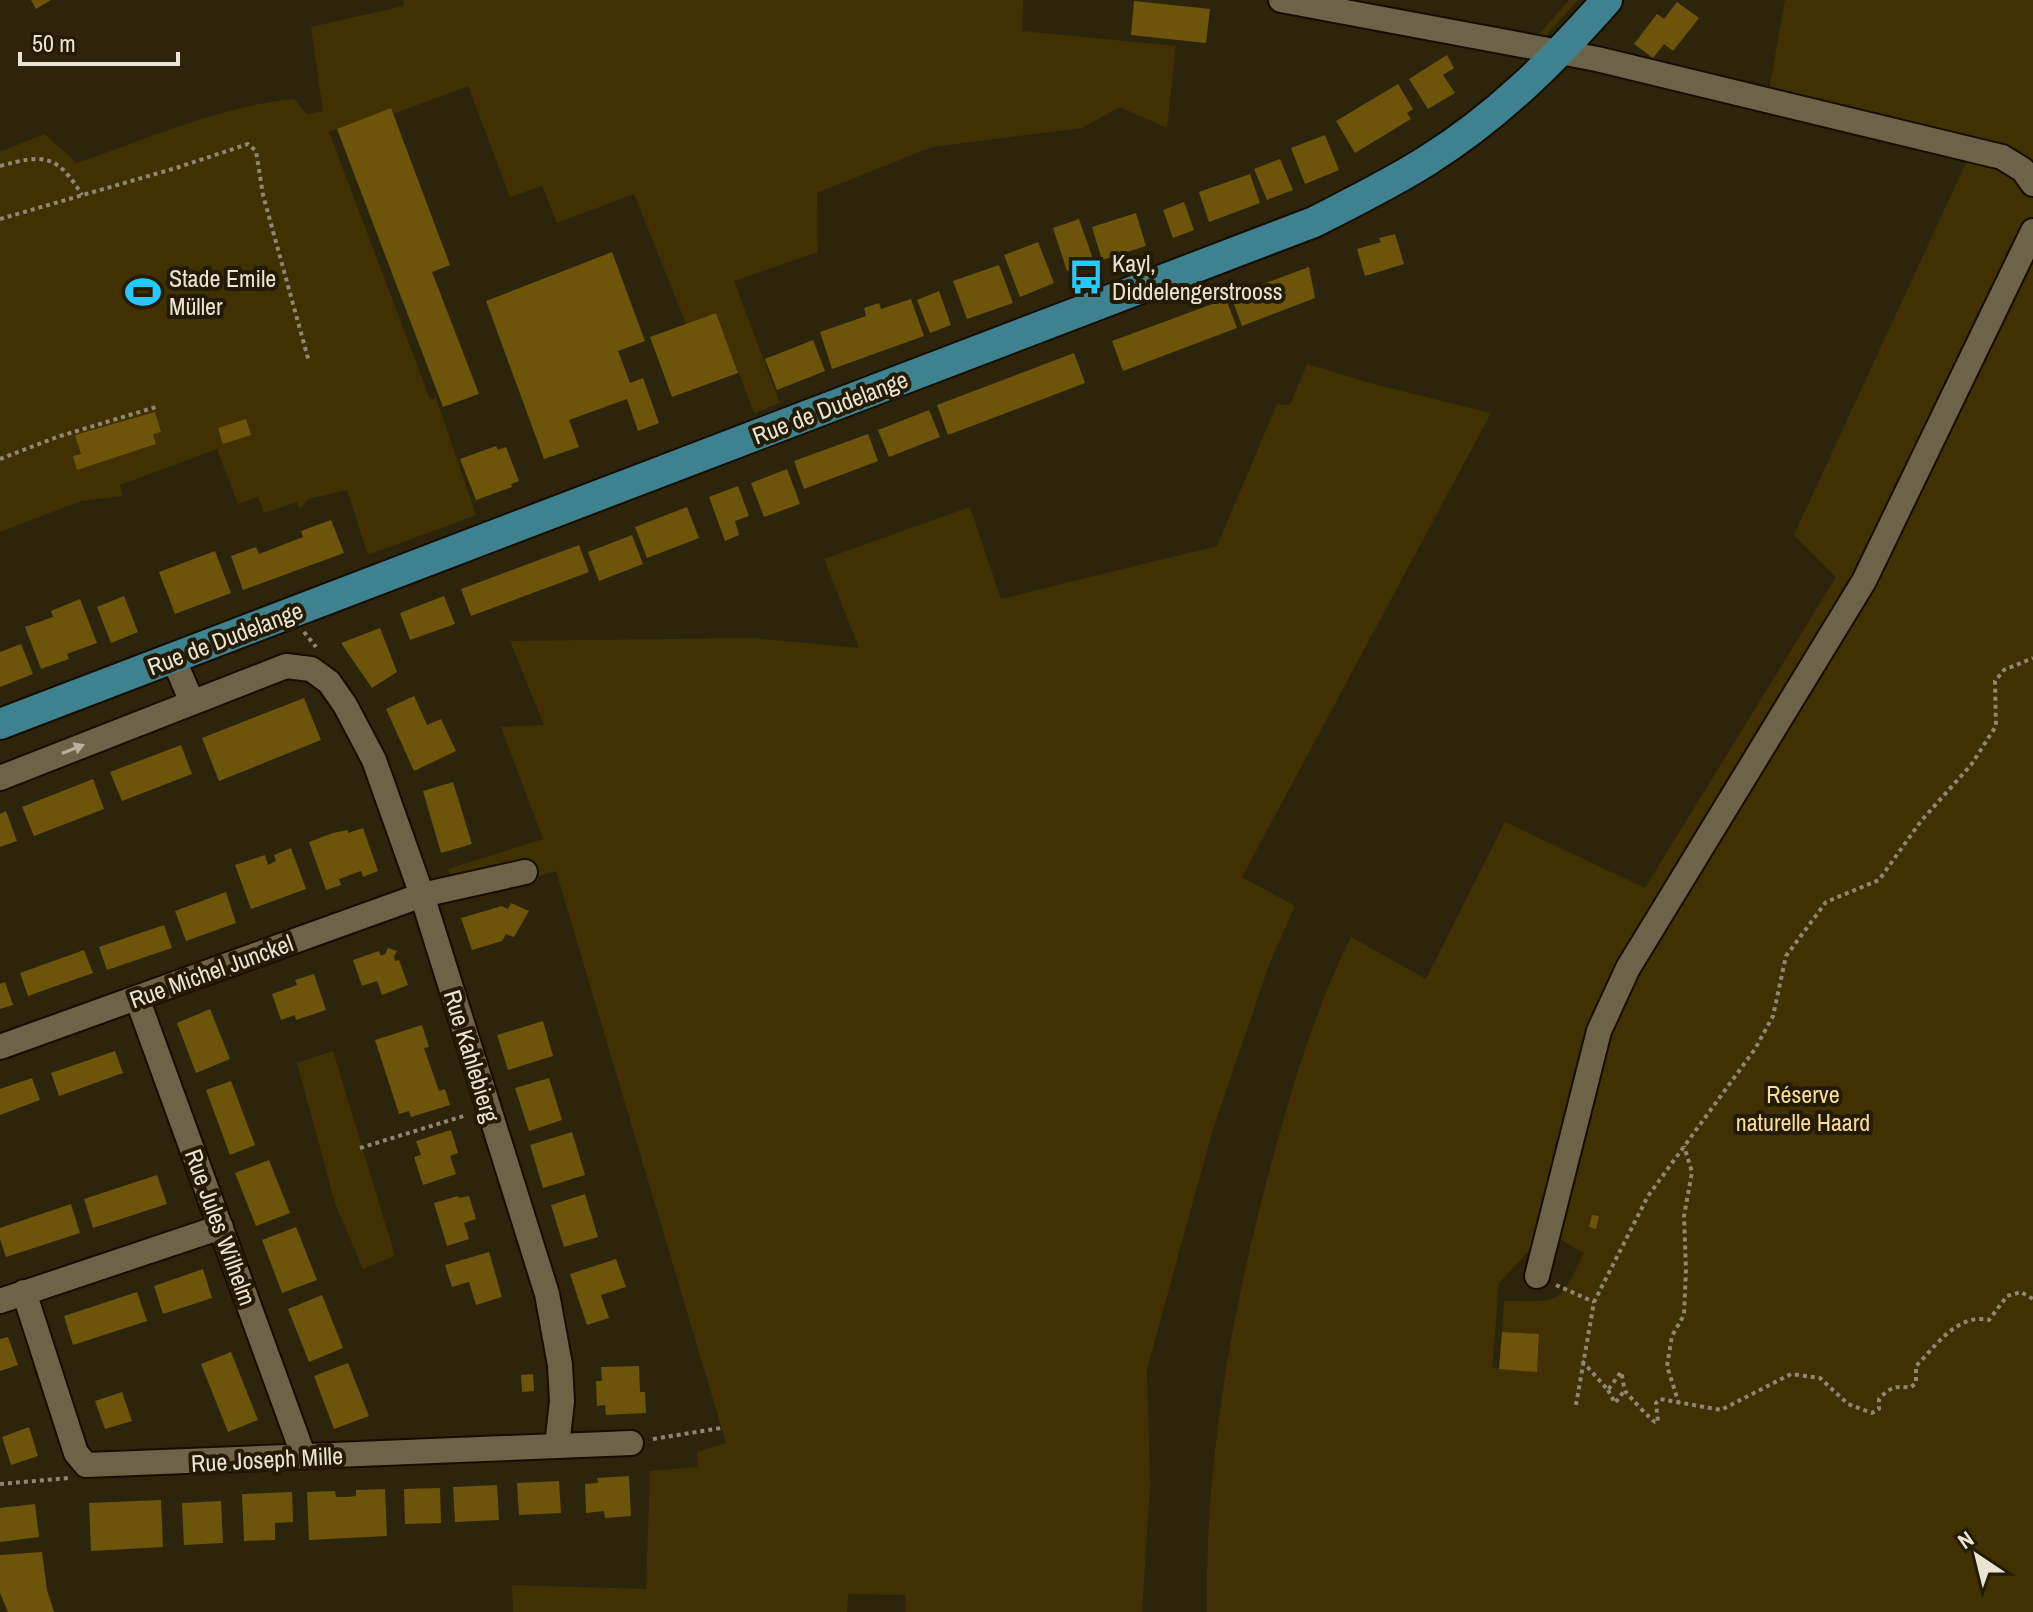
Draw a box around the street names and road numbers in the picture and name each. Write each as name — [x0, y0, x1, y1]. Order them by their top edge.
street label: Rue de Dudelange — [748, 363, 912, 451]
street label: Rue de Dudelange — [143, 594, 307, 682]
street label: Rue Michel Junckel — [125, 927, 297, 1015]
street label: Rue Kahlebierg — [437, 986, 507, 1126]
street label: Rue Jules Wilhelm — [178, 1144, 264, 1310]
street label: Rue Joseph Mille — [190, 1439, 344, 1479]

